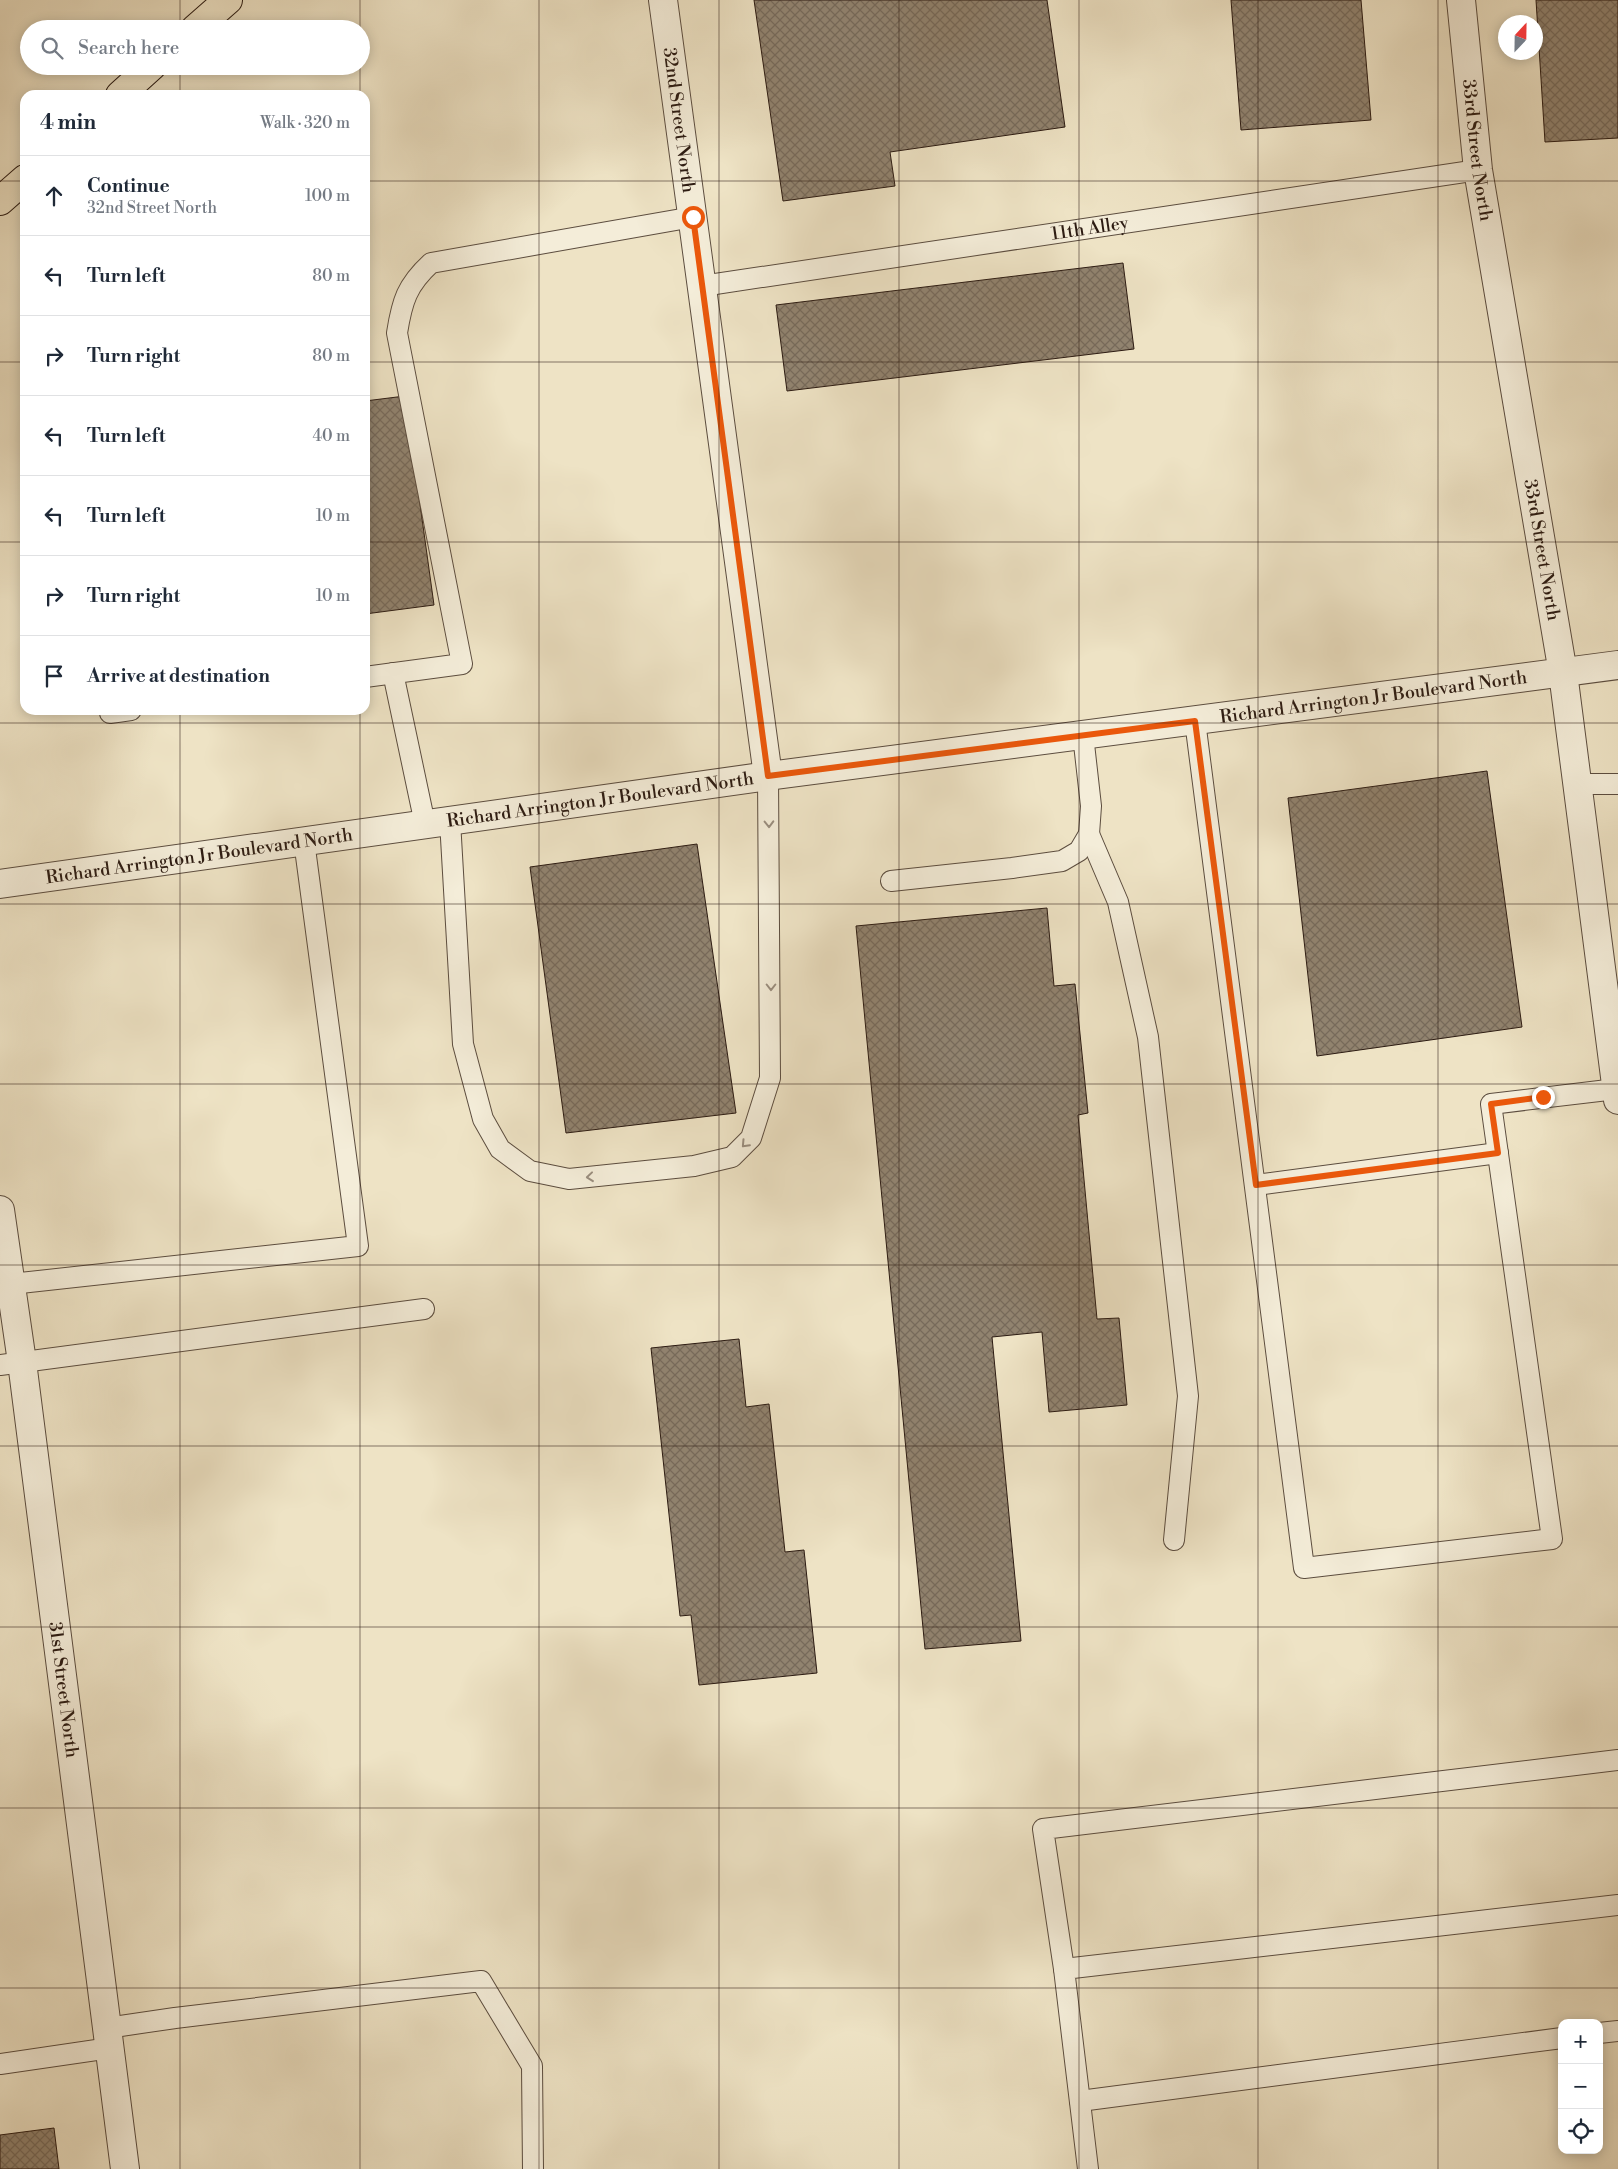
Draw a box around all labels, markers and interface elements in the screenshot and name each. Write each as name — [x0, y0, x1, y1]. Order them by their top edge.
north arrow — [1498, 15, 1543, 60]
search box — [20, 20, 370, 75]
icon: search — [38, 34, 66, 62]
text: Search here — [78, 36, 179, 60]
street label: 32nd Street North — [658, 46, 700, 194]
street label: 33rd Street North — [1457, 78, 1498, 223]
text: 4 min — [40, 110, 96, 136]
text: Walk · 320 m — [260, 113, 350, 133]
text: Continue — [87, 174, 170, 198]
icon: ahead — [40, 182, 68, 210]
text: 100 m — [305, 186, 350, 206]
text: 32nd Street North — [87, 198, 217, 218]
route start — [682, 206, 705, 229]
street label: 11th Alley — [1049, 211, 1130, 245]
icon: left — [40, 262, 68, 290]
text: Turn left — [87, 264, 166, 288]
text: 80 m — [312, 266, 350, 286]
icon: right — [40, 342, 68, 370]
text: Turn right — [87, 344, 180, 368]
text: 80 m — [312, 346, 350, 366]
icon: left — [40, 422, 68, 450]
text: Turn left — [87, 424, 166, 448]
text: 40 m — [313, 426, 350, 446]
street label: 33rd Street North — [1519, 477, 1565, 622]
icon: left — [40, 502, 68, 530]
text: Turn left — [87, 504, 166, 528]
text: 10 m — [316, 506, 350, 526]
icon: right — [40, 582, 68, 610]
text: Turn right — [87, 584, 180, 608]
text: 10 m — [316, 586, 350, 606]
icon: arrive — [40, 662, 68, 690]
text: Arrive at destination — [87, 664, 270, 688]
street label: Richard Arrington Jr Boulevard North — [1218, 665, 1529, 728]
street label: Richard Arrington Jr Boulevard North — [445, 767, 755, 833]
one-way arrow — [764, 821, 775, 829]
street label: Richard Arrington Jr Boulevard North — [44, 823, 354, 889]
one-way arrow — [766, 984, 776, 991]
route end — [1532, 1086, 1555, 1109]
one-way arrow — [742, 1138, 751, 1147]
one-way arrow — [586, 1171, 594, 1182]
street label: 31st Street North — [44, 1620, 84, 1759]
map controls — [1558, 2019, 1603, 2154]
button: + — [1558, 2019, 1603, 2064]
button: − — [1558, 2064, 1603, 2109]
button: locate — [1558, 2109, 1603, 2154]

